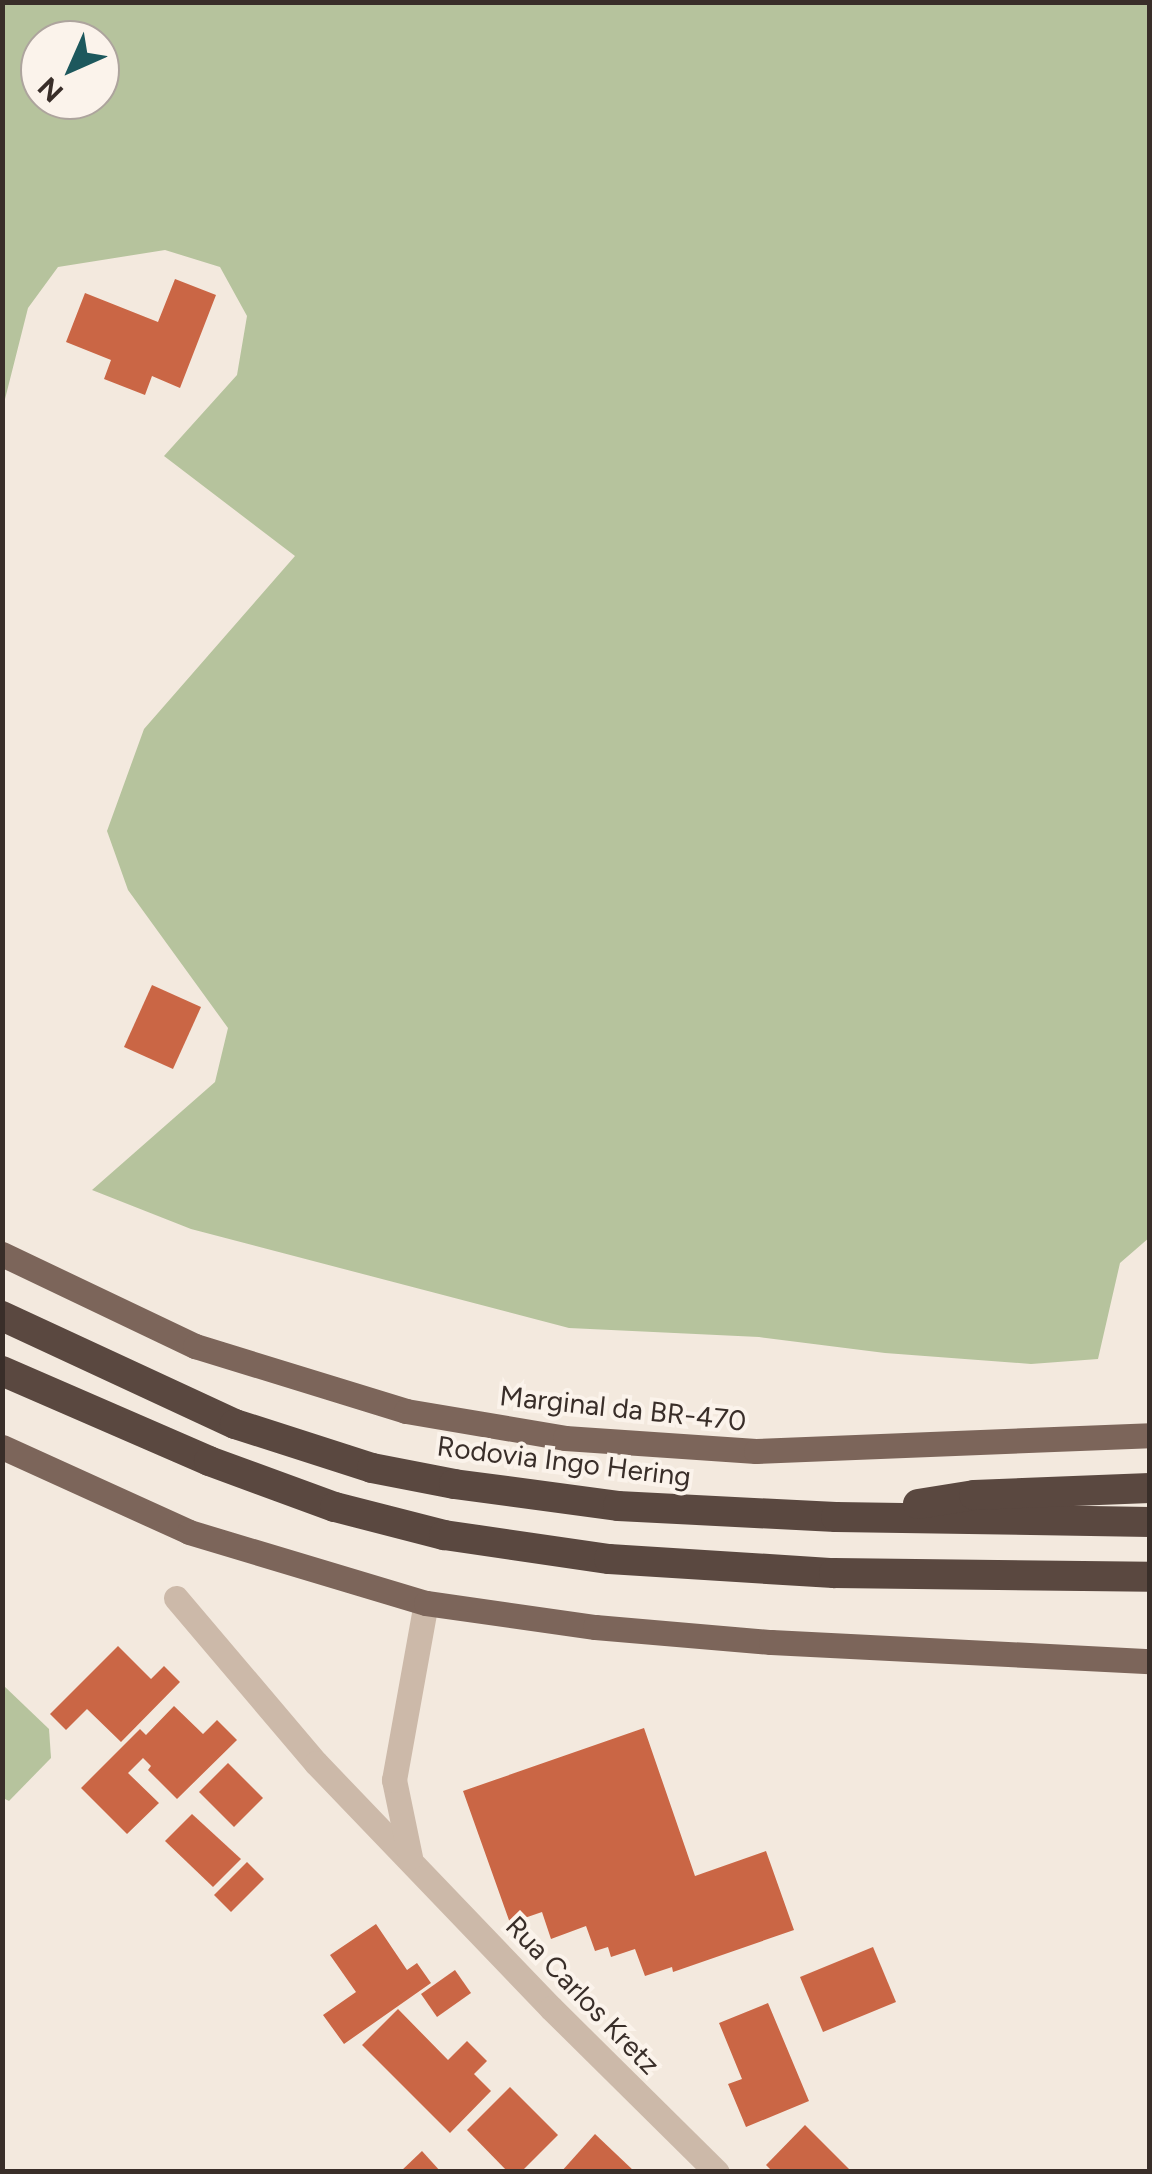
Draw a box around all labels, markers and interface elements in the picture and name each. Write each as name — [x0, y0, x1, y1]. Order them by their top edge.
north arrow — [20, 20, 120, 120]
text: N — [31, 70, 70, 109]
street label: Marginal da BR-470 — [498, 1378, 748, 1438]
street label: Rodovia Ingo Hering — [435, 1429, 693, 1493]
street label: Rua Carlos Kretz — [499, 1909, 667, 2081]

